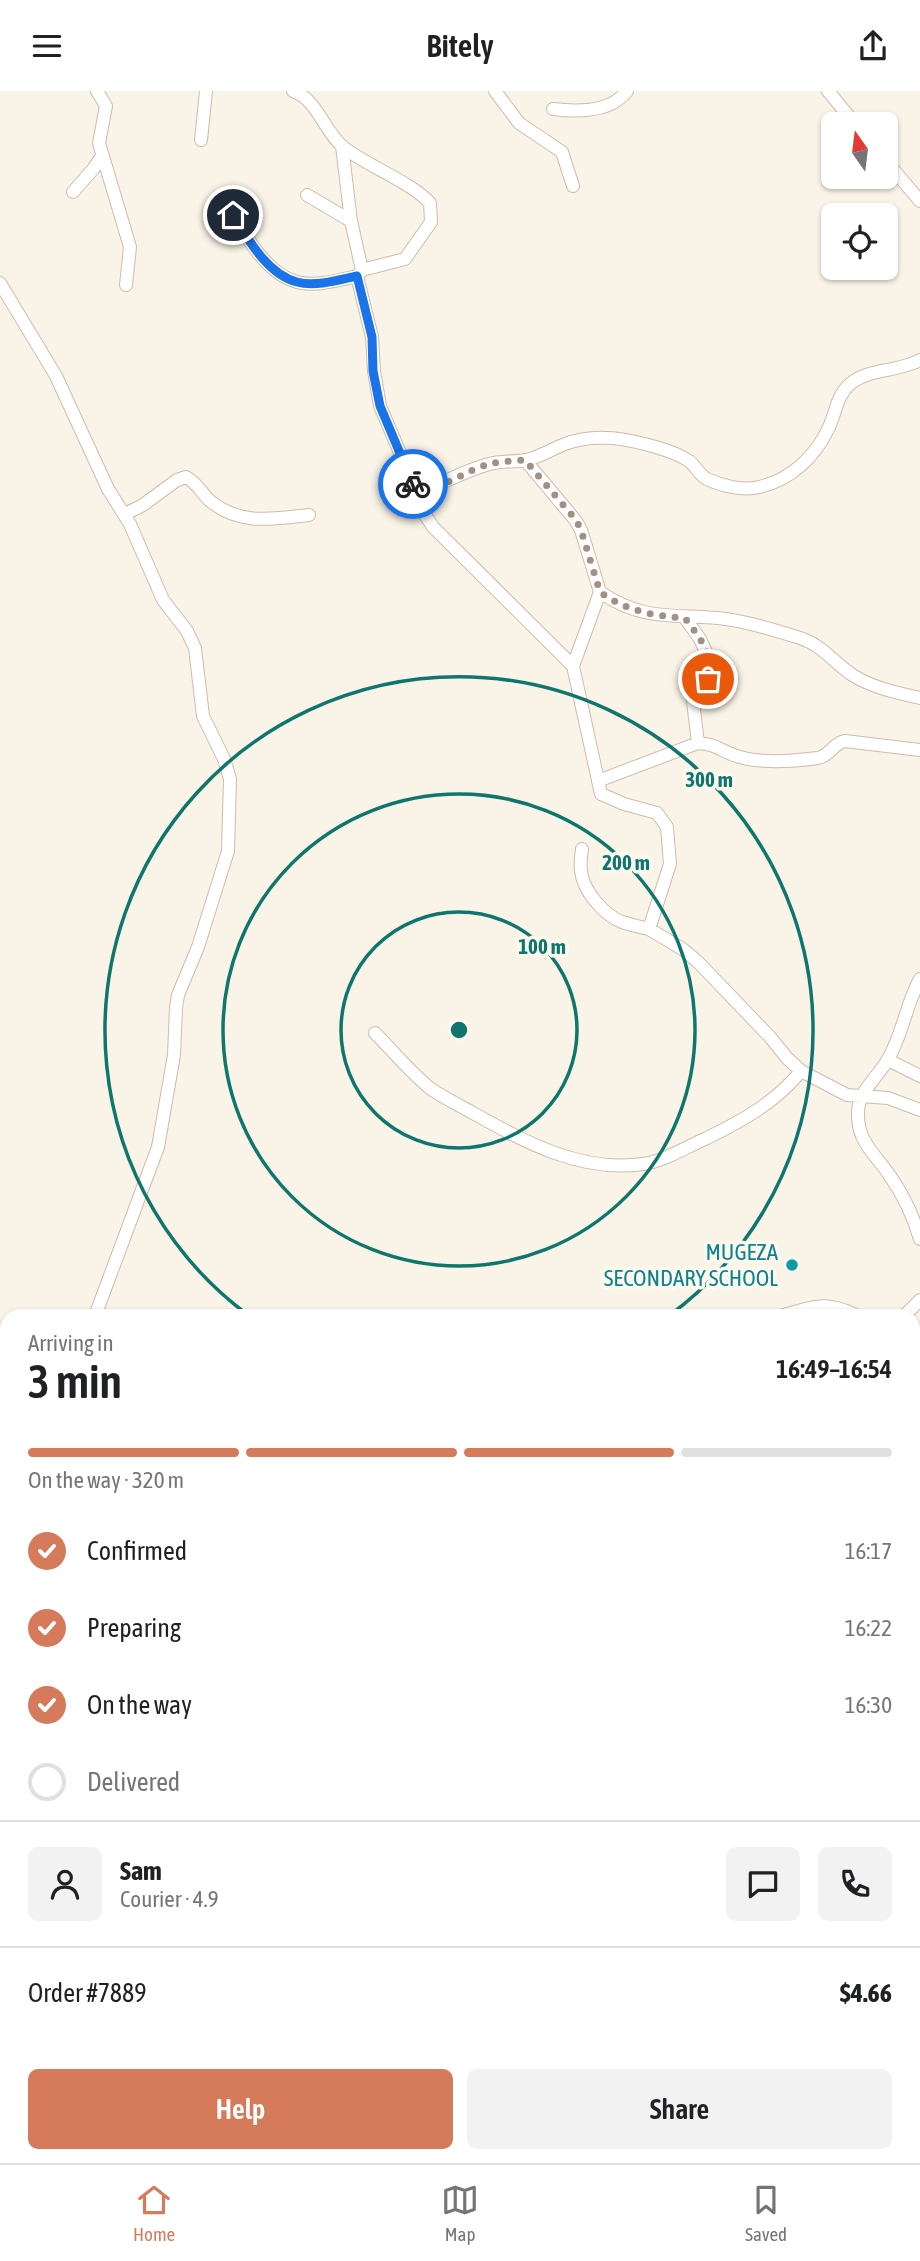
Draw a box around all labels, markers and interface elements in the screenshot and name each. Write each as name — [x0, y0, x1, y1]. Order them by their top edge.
icon: menu — [28, 27, 66, 65]
text: Bitely — [426, 27, 494, 64]
icon: share — [854, 27, 892, 65]
north arrow — [821, 112, 898, 189]
map controls — [821, 112, 898, 280]
pin — [203, 185, 263, 245]
icon: home — [214, 196, 252, 234]
button: locate — [821, 203, 898, 280]
courier — [378, 449, 448, 519]
icon: bike — [394, 465, 432, 503]
pin — [678, 649, 738, 709]
icon: bag — [689, 660, 727, 698]
text: 300 m — [685, 767, 733, 791]
text: 200 m — [602, 850, 650, 874]
text: 100 m — [518, 934, 566, 958]
centre of rings — [447, 1018, 471, 1042]
place label: MUGEZA SECONDARY SCHOOL — [604, 1239, 779, 1291]
marker: MUGEZA SECONDARY SCHOOL — [784, 1257, 800, 1273]
text: Arriving in — [28, 1330, 114, 1356]
text: 16:49–16:54 — [776, 1354, 892, 1384]
text: 3 min — [28, 1355, 122, 1408]
text: On the way · 320 m — [28, 1467, 184, 1493]
icon: check — [28, 1532, 66, 1570]
text: Confirmed — [87, 1536, 187, 1566]
text: 16:17 — [845, 1538, 892, 1564]
icon: check — [28, 1609, 66, 1647]
text: Preparing — [87, 1613, 181, 1643]
text: 16:22 — [845, 1615, 892, 1641]
icon: check — [28, 1686, 66, 1724]
text: On the way — [87, 1690, 192, 1720]
text: 16:30 — [845, 1692, 892, 1718]
text: Delivered — [87, 1767, 180, 1797]
button: person — [28, 1847, 102, 1921]
button: chat — [726, 1847, 800, 1921]
button: phone — [818, 1847, 892, 1921]
text: Sam — [120, 1856, 162, 1886]
text: Courier · 4.9 — [120, 1886, 219, 1912]
text: Order #7889 — [28, 1978, 147, 2008]
text: $4.66 — [840, 1978, 892, 2008]
button: Help — [28, 2069, 453, 2149]
button: Share — [467, 2069, 892, 2149]
tab: Home — [133, 2181, 175, 2245]
tab: Map — [441, 2181, 479, 2245]
tab: Saved — [745, 2181, 787, 2245]

